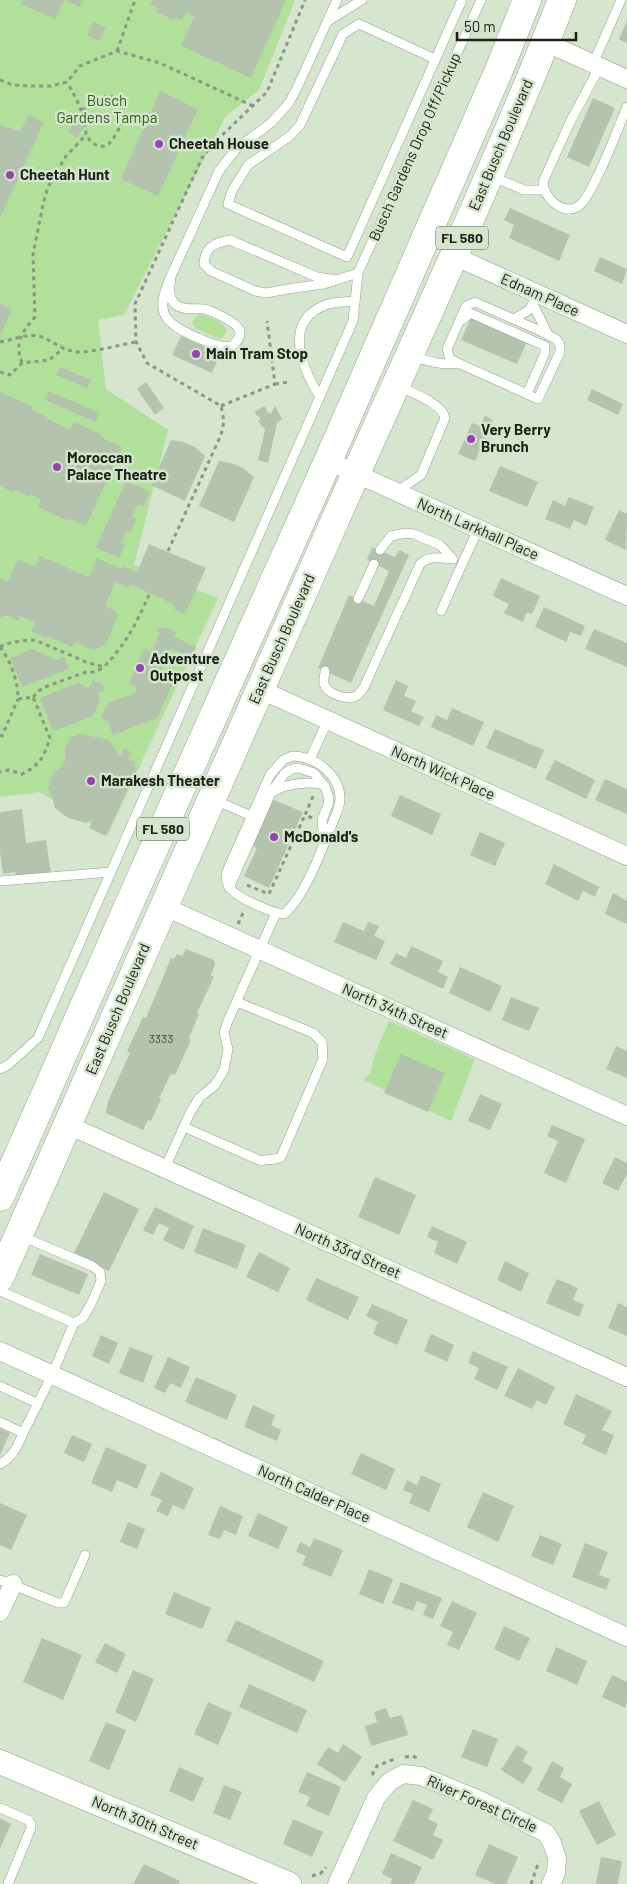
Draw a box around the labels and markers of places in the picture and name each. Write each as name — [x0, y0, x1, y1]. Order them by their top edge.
place label: Cheetah House — [169, 134, 269, 152]
marker: Cheetah House — [153, 138, 165, 150]
place label: Cheetah Hunt — [20, 165, 110, 183]
marker: Cheetah Hunt — [4, 169, 16, 181]
place label: Main Tram Stop — [206, 344, 308, 362]
marker: Main Tram Stop — [190, 348, 202, 360]
place label: Very Berry Brunch — [481, 420, 551, 455]
marker: Very Berry Brunch — [465, 433, 477, 445]
place label: Moroccan Palace Theatre — [67, 448, 167, 483]
marker: Moroccan Palace Theatre — [51, 461, 63, 473]
place label: Adventure Outpost — [150, 649, 220, 684]
marker: Adventure Outpost — [134, 662, 146, 674]
place label: Marakesh Theater — [101, 771, 220, 789]
marker: Marakesh Theater — [85, 775, 97, 787]
place label: McDonald's — [284, 827, 359, 845]
marker: McDonald's — [268, 831, 280, 843]

